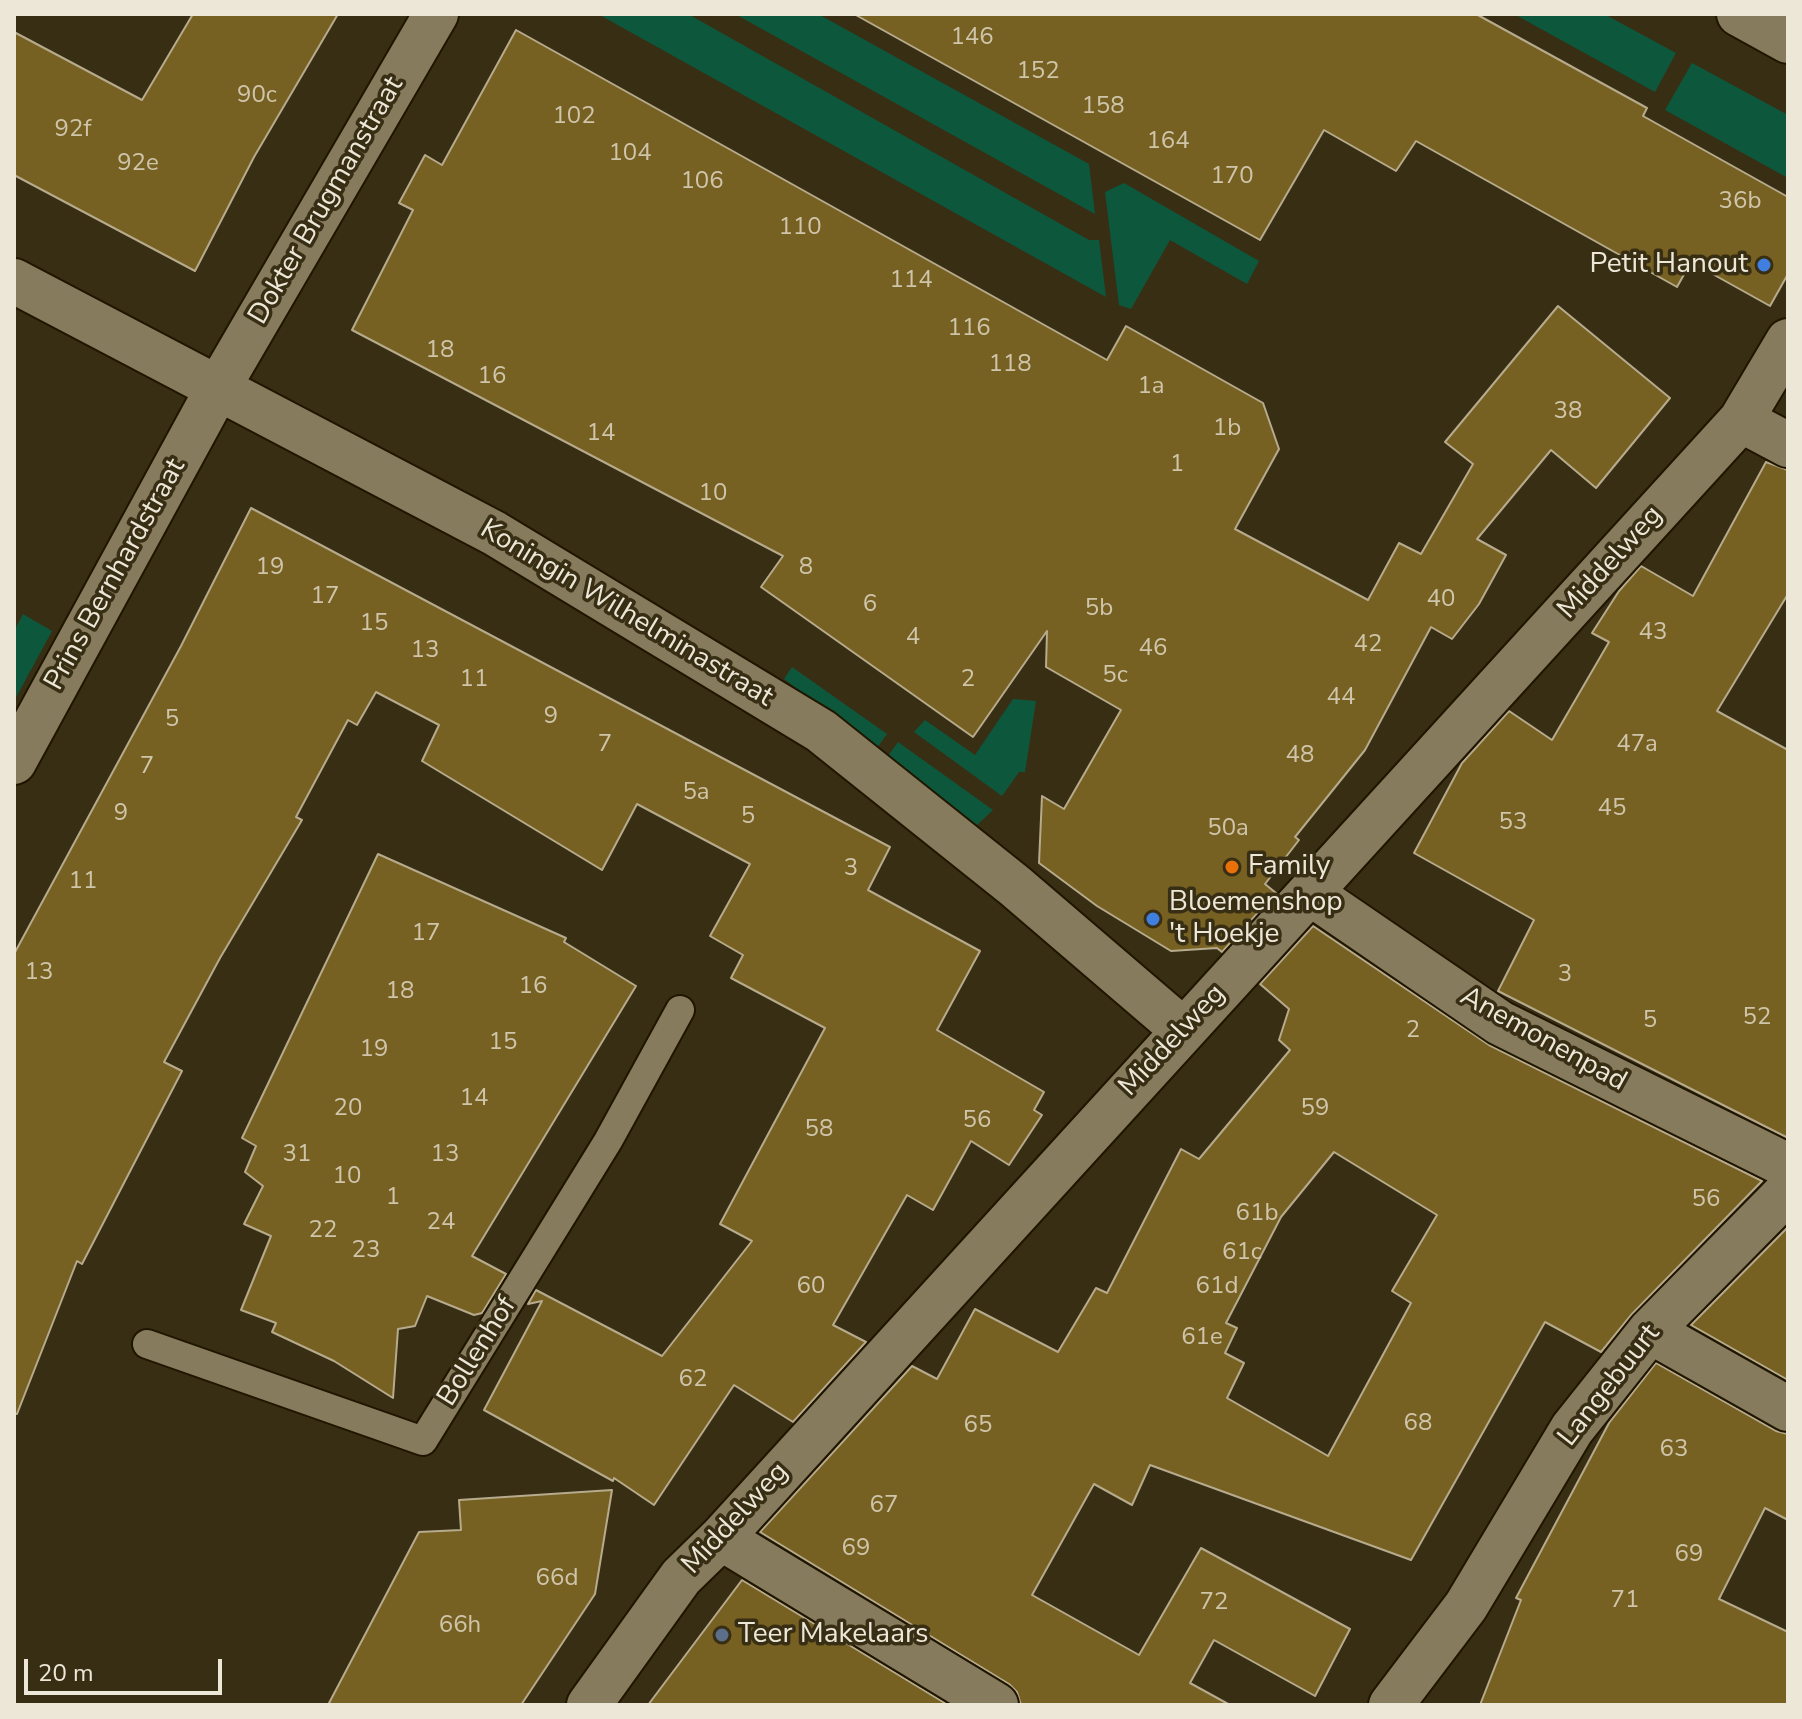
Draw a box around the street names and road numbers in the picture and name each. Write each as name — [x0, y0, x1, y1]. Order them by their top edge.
street label: Dokter Brugmanstraat — [242, 71, 412, 331]
street label: Prins Bernhardstraat — [38, 453, 194, 697]
street label: Middelweg — [1551, 500, 1671, 626]
street label: Koningin Wilhelminastraat — [474, 513, 778, 715]
street label: Middelweg — [1113, 978, 1233, 1104]
street label: Anemonenpad — [1454, 980, 1632, 1100]
street label: Bollenhof — [431, 1291, 525, 1413]
street label: Langebuurt — [1552, 1318, 1668, 1454]
street label: Middelweg — [676, 1456, 796, 1582]

